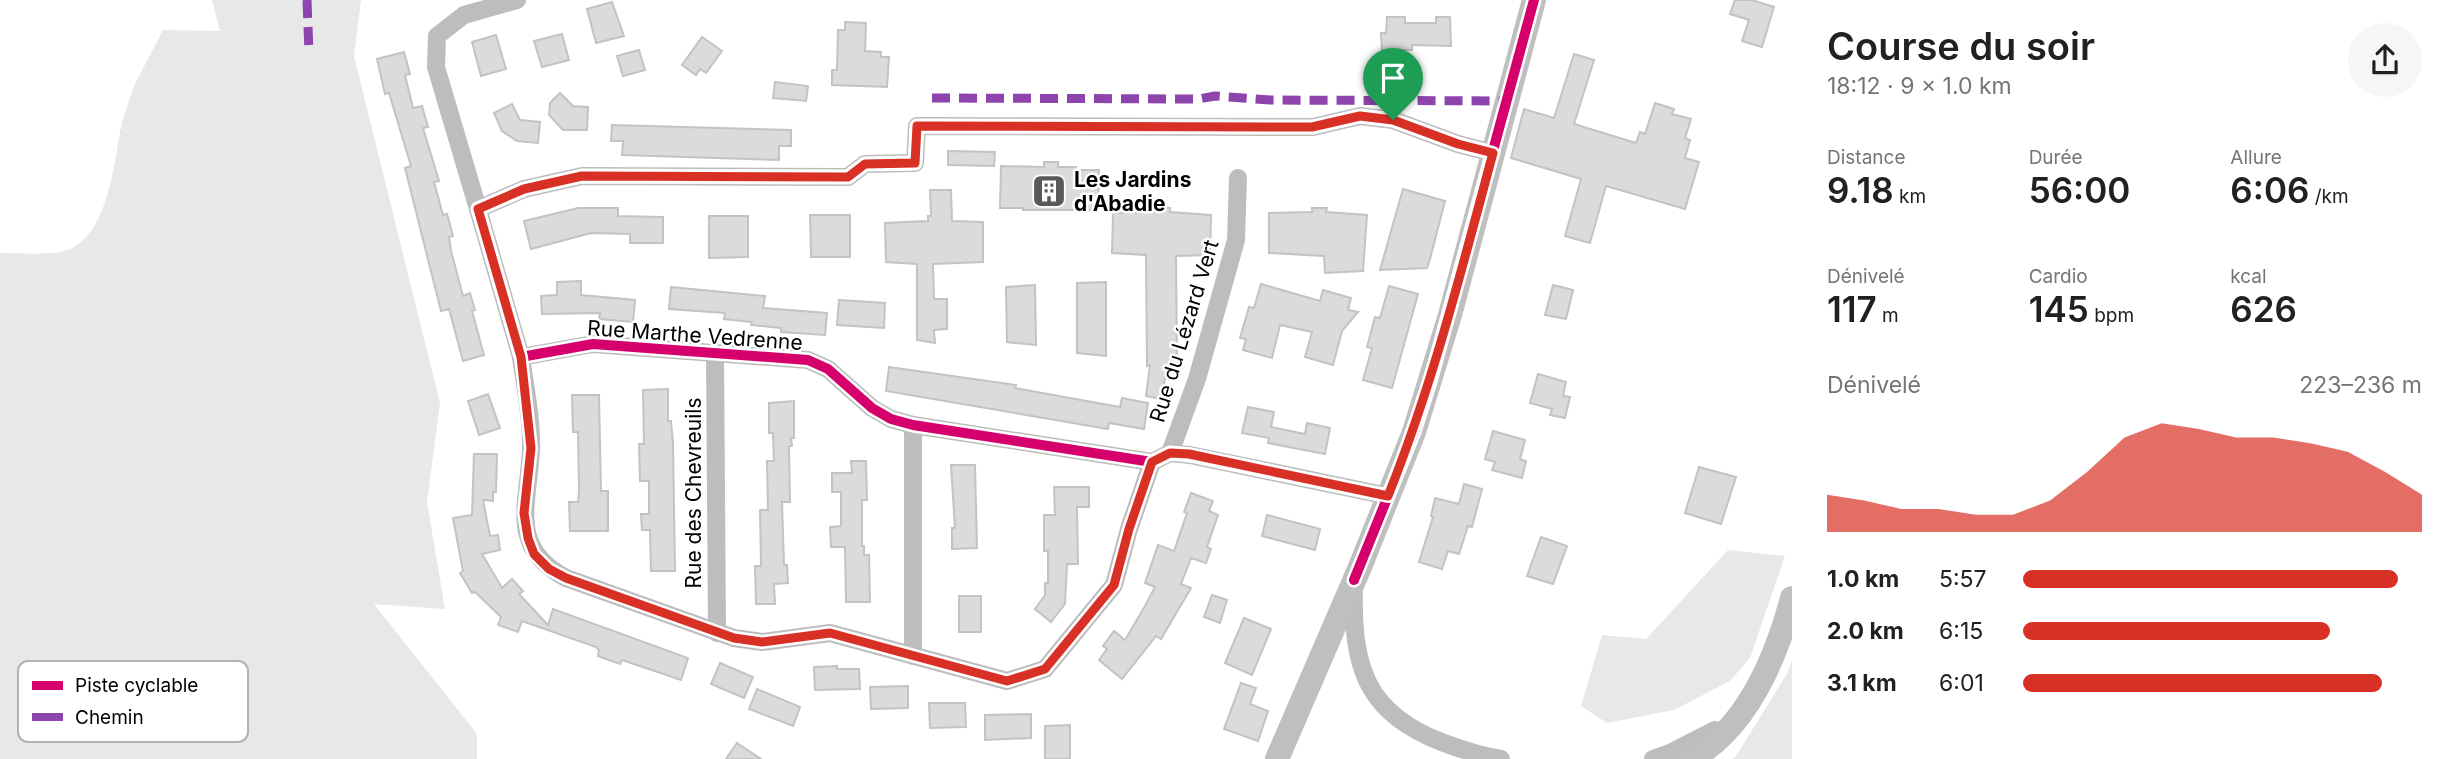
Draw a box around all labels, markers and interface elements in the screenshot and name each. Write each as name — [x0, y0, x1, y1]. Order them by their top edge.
text: Course du soir — [1827, 23, 2095, 69]
button: share — [2348, 23, 2422, 97]
pin — [1363, 48, 1423, 120]
icon: arrive — [1374, 59, 1412, 97]
text: 18:12 · 9 × 1.0 km — [1827, 72, 2012, 100]
text: Distance — [1827, 146, 1905, 169]
text: Durée — [2029, 146, 2083, 169]
text: Allure — [2230, 146, 2282, 169]
place label: Les Jardins d'Abadie — [1074, 167, 1191, 216]
text: 9.18 — [1827, 169, 1894, 211]
text: 56:00 — [2029, 169, 2130, 211]
text: 6:06 — [2230, 169, 2309, 211]
building icon: Les Jardins d'Abadie — [1030, 172, 1068, 210]
text: km — [1894, 185, 1926, 208]
text: /km — [2309, 185, 2349, 208]
street label: Rue du Lézard Vert — [1144, 237, 1224, 425]
text: Dénivelé — [1827, 265, 1905, 288]
text: Cardio — [2029, 265, 2088, 288]
text: kcal — [2230, 265, 2267, 288]
text: 117 — [1827, 288, 1877, 330]
text: 145 — [2029, 288, 2089, 330]
text: 626 — [2230, 288, 2297, 330]
text: m — [1877, 304, 1899, 327]
text: bpm — [2089, 304, 2134, 327]
street label: Rue Marthe Vedrenne — [586, 315, 804, 355]
text: Dénivelé — [1827, 371, 1921, 399]
text: 223–236 m — [2299, 371, 2422, 399]
street label: Rue des Chevreuils — [681, 397, 706, 589]
text: 1.0 km — [1827, 565, 1899, 593]
text: 5:57 — [1939, 565, 1987, 593]
text: 2.0 km — [1827, 617, 1904, 645]
text: 6:15 — [1939, 617, 1983, 645]
legend — [18, 661, 248, 742]
text: 3.1 km — [1827, 669, 1897, 697]
text: 6:01 — [1939, 669, 1984, 697]
text: Piste cyclable — [75, 674, 198, 697]
text: Chemin — [75, 706, 144, 729]

